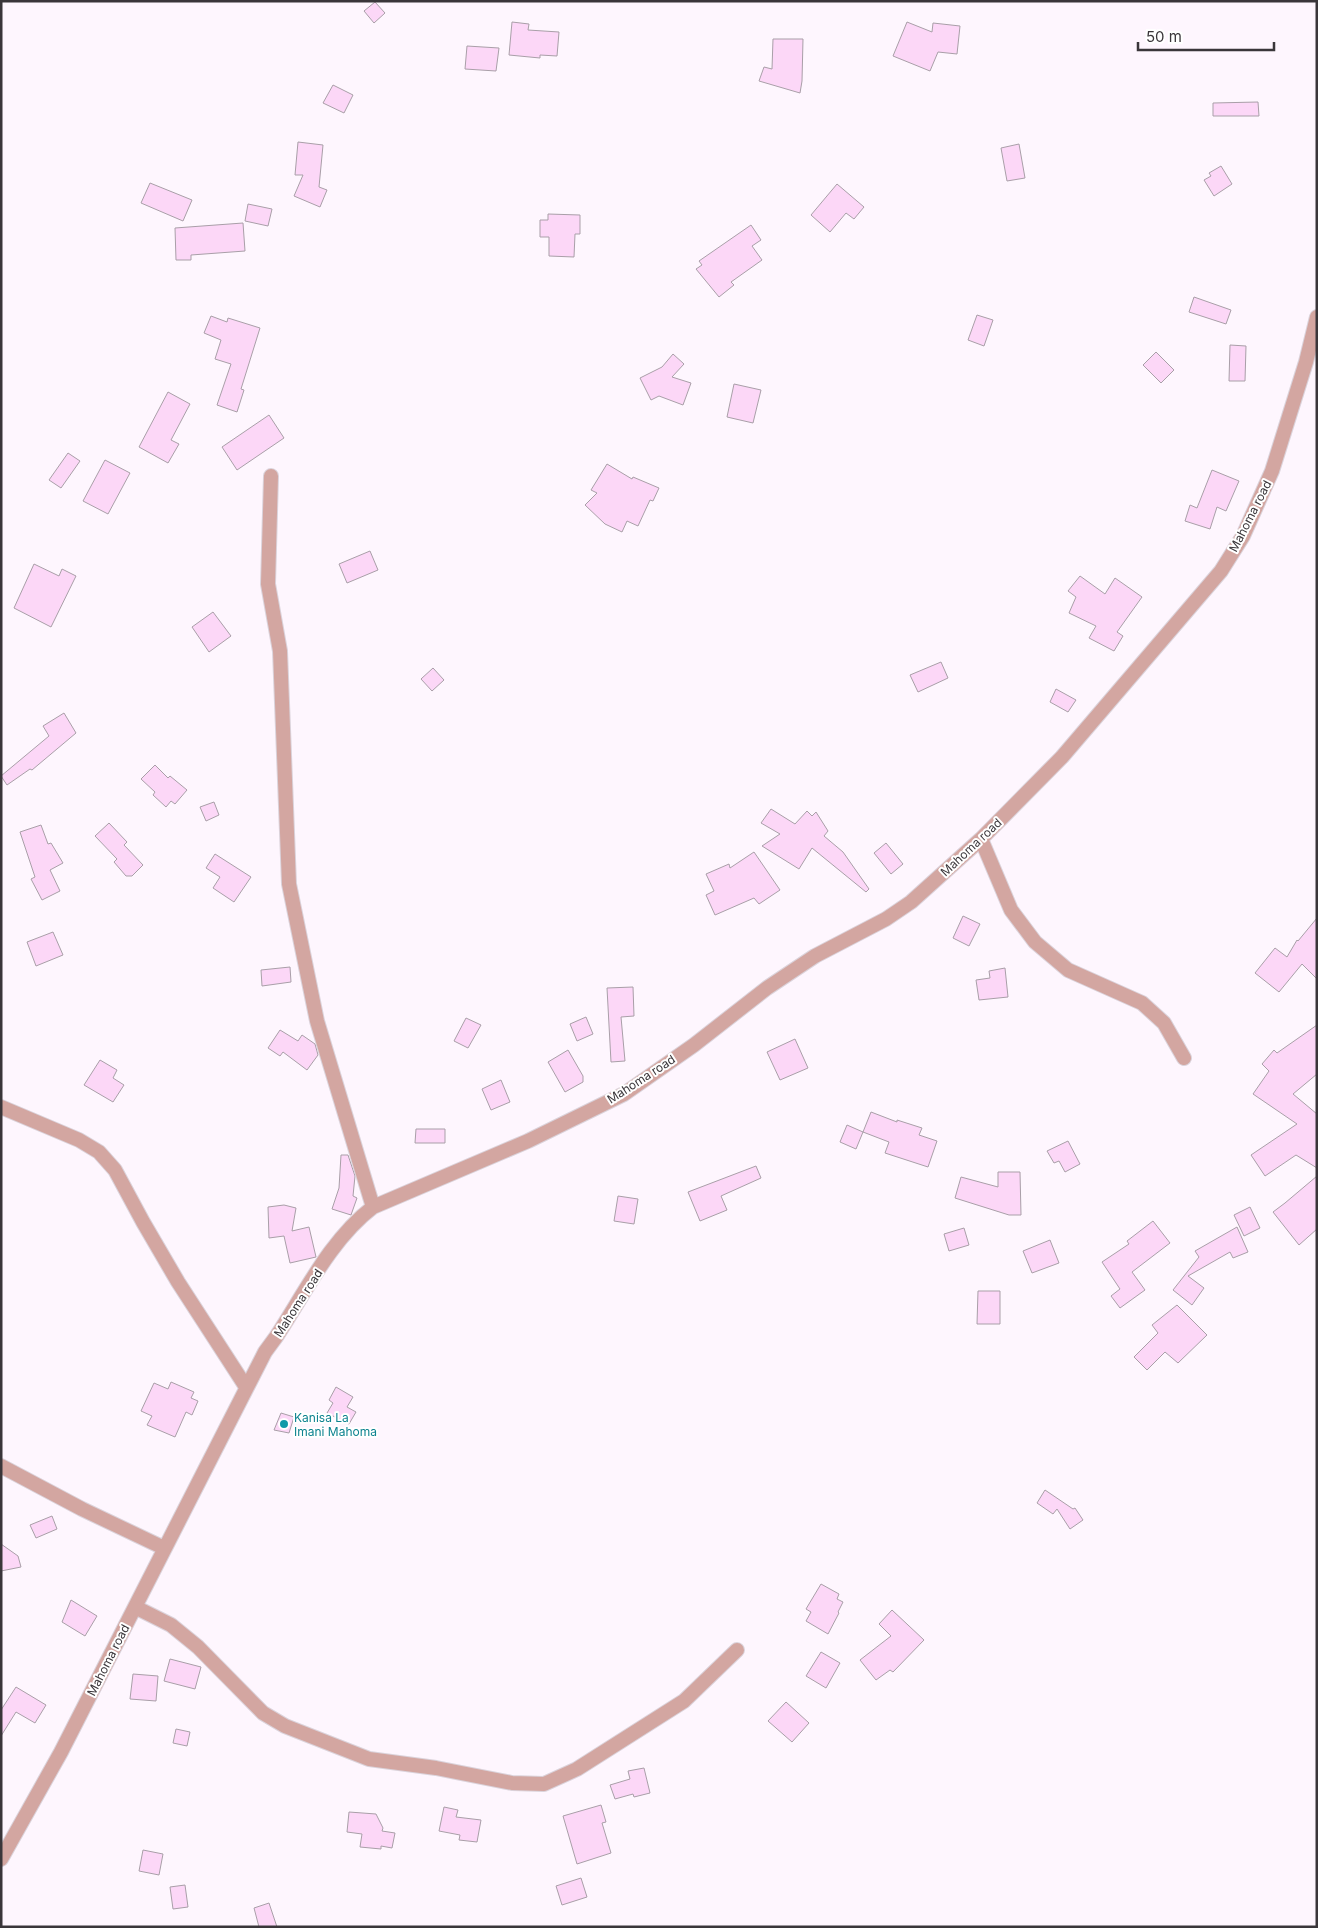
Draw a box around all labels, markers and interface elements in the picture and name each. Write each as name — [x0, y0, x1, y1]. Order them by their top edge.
scale bar — [1138, 20, 1274, 52]
text: 50 m — [1146, 27, 1182, 46]
street label: Mahoma road — [1226, 478, 1274, 554]
street label: Mahoma road — [937, 815, 1005, 879]
street label: Mahoma road — [604, 1051, 678, 1107]
street label: Mahoma road — [270, 1266, 326, 1340]
place label: Kanisa La Imani Mahoma — [294, 1410, 377, 1439]
marker: Kanisa La Imani Mahoma — [278, 1418, 290, 1430]
street label: Mahoma road — [84, 1622, 132, 1698]

